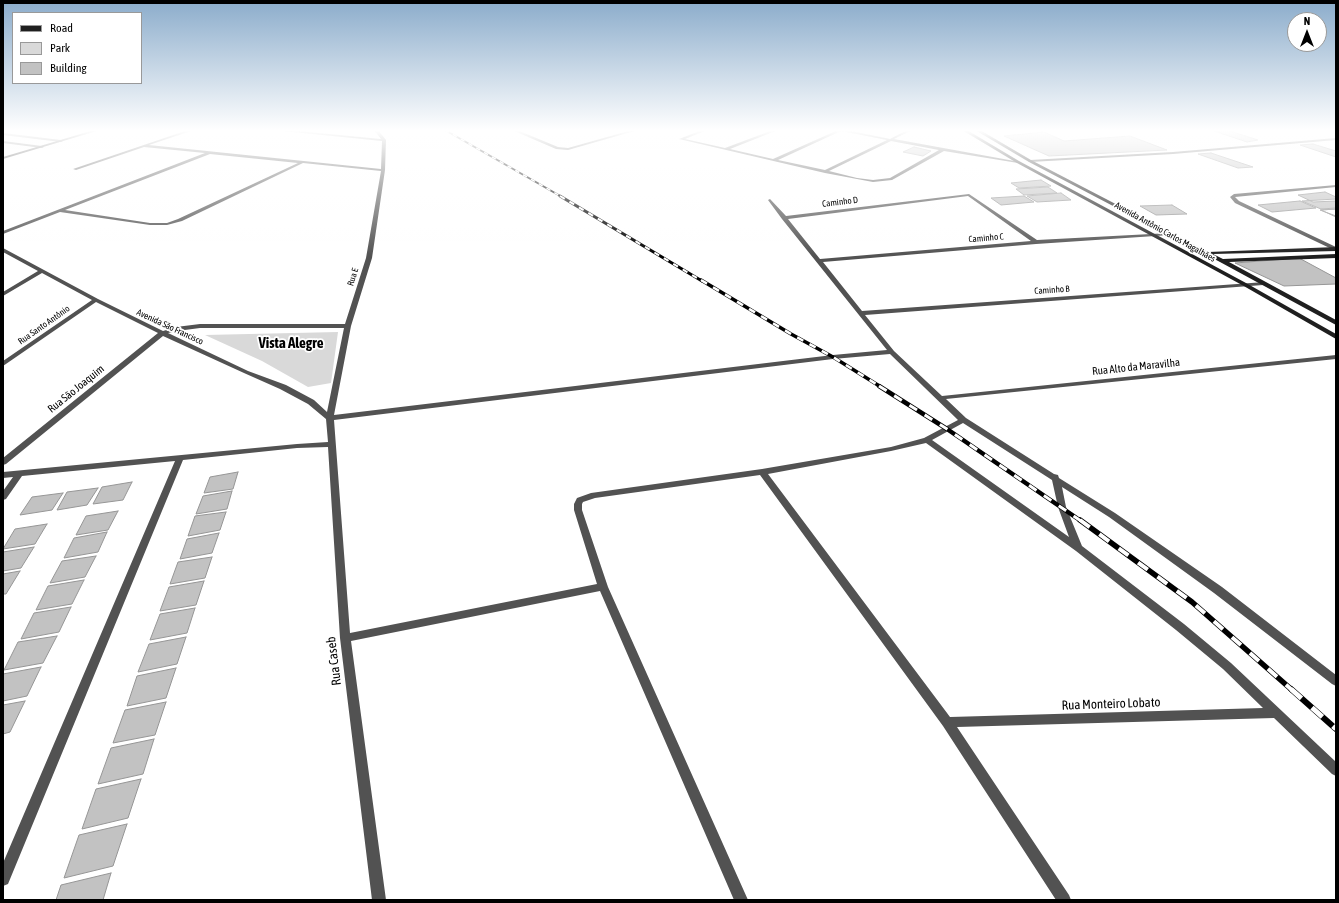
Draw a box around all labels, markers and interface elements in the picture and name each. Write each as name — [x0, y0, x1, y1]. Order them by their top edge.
legend — [12, 12, 142, 84]
north arrow — [1287, 12, 1327, 52]
text: N — [1304, 15, 1310, 27]
text: Road — [50, 21, 73, 35]
text: Park — [50, 41, 70, 55]
text: Building — [50, 61, 87, 75]
street label: Caminho D — [821, 194, 859, 210]
street label: Avenida Antônio Carlos Magalhães — [1113, 200, 1217, 264]
street label: Caminho C — [968, 231, 1004, 245]
street label: Rua E — [345, 267, 361, 287]
street label: Caminho B — [1034, 283, 1070, 297]
street label: Rua Santo Antônio — [16, 303, 72, 347]
street label: Avenida São Francisco — [135, 307, 205, 347]
district label: Vista Alegre — [258, 334, 324, 352]
street label: Rua Alto da Maravilha — [1091, 356, 1181, 378]
street label: Rua São Joaquim — [45, 362, 107, 416]
street label: Rua Caseb — [323, 636, 345, 686]
street label: Rua Monteiro Lobato — [1061, 694, 1161, 714]

